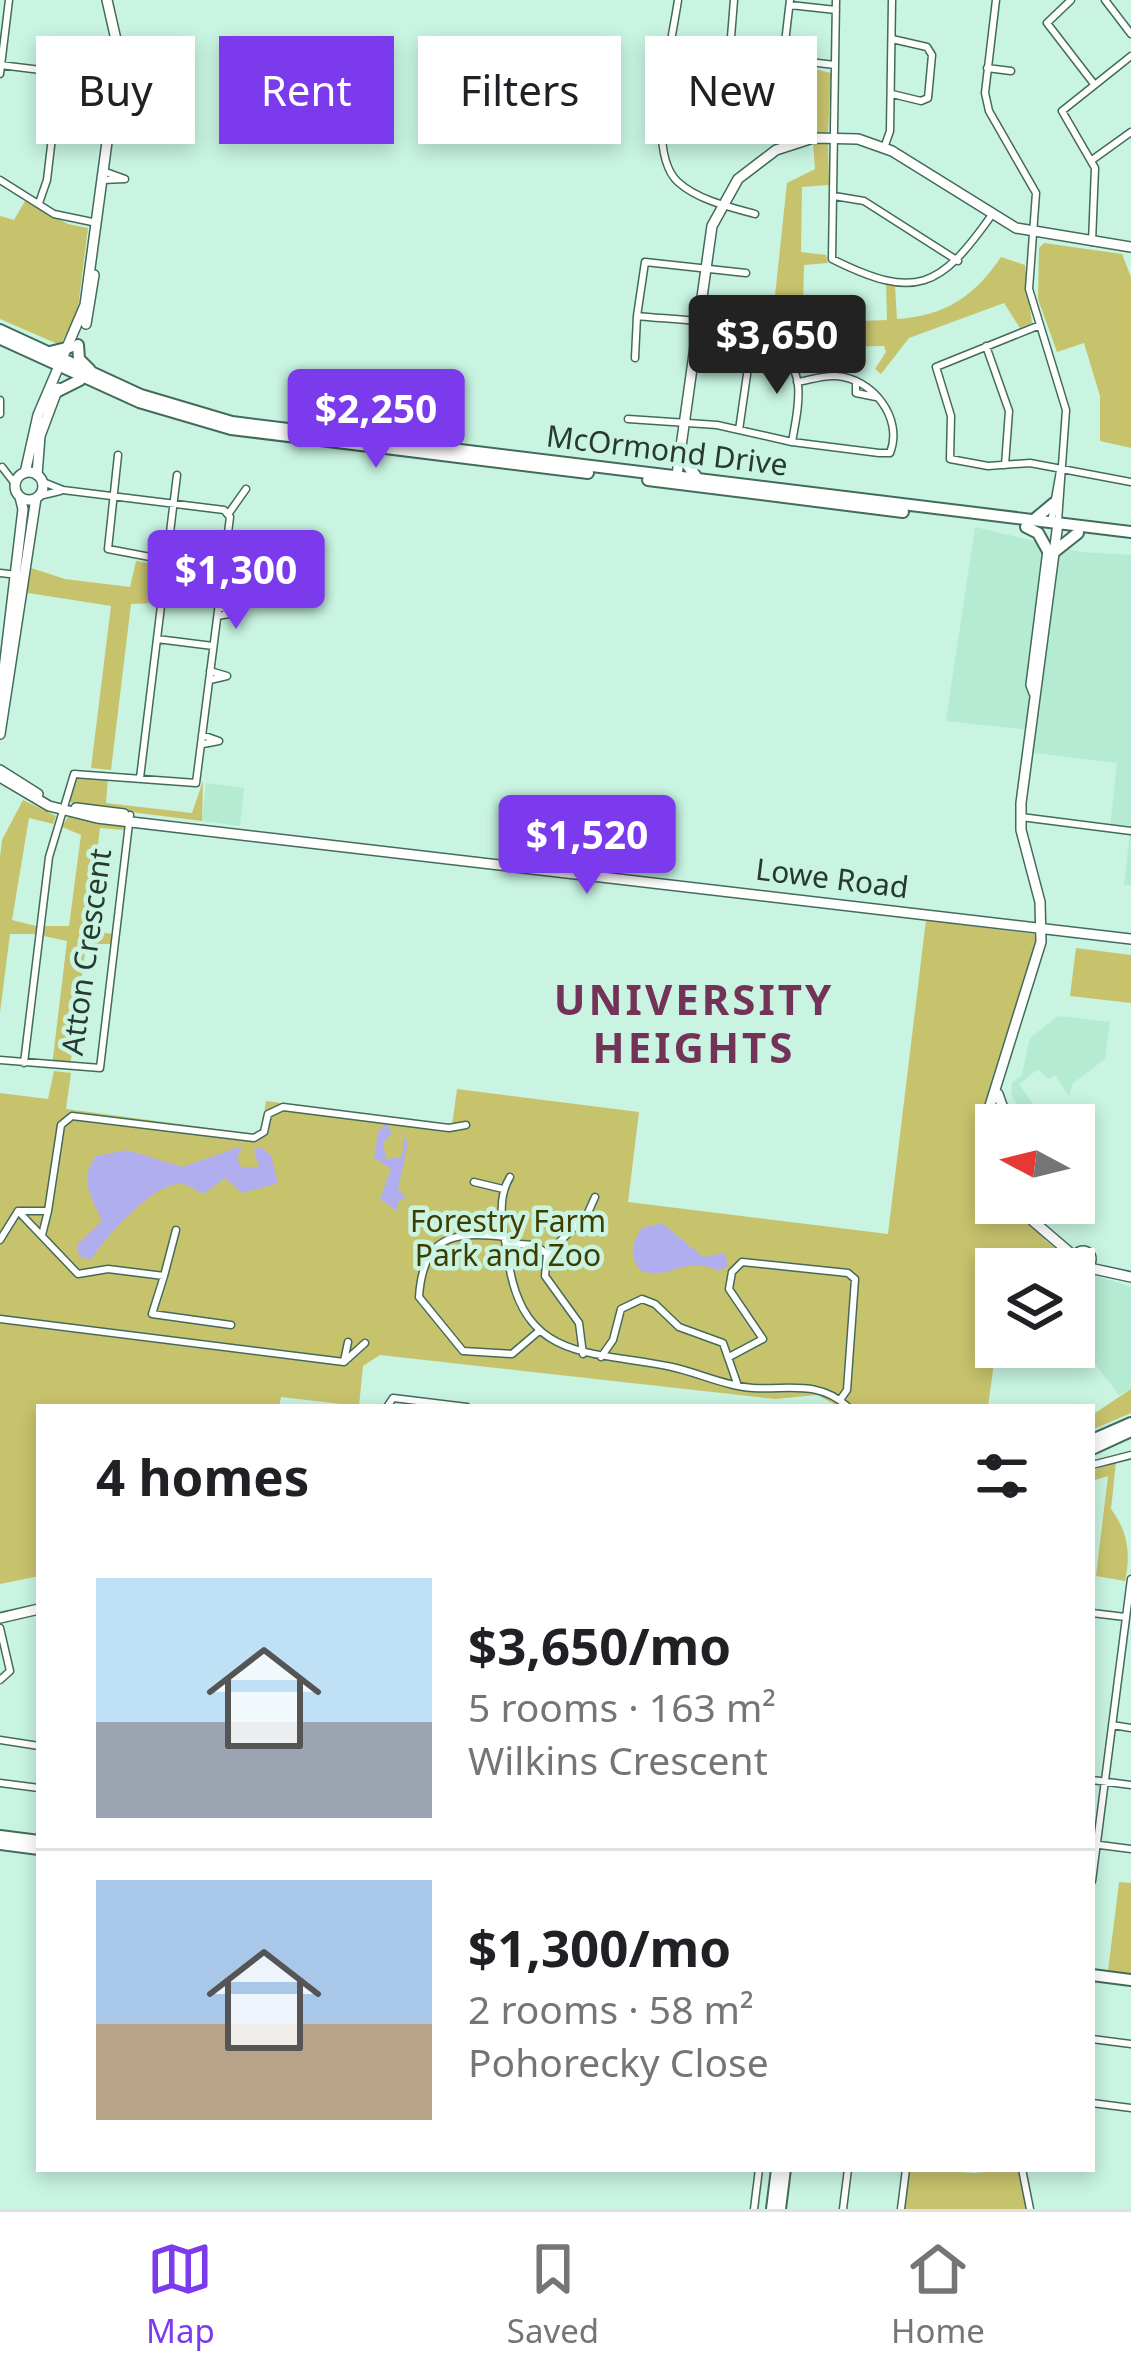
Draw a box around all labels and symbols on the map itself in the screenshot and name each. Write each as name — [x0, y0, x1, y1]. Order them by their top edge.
pin: $3,650 — [679, 295, 875, 397]
pin: $2,250 — [278, 369, 474, 471]
street label: McOrmond Drive — [544, 414, 790, 485]
pin: $1,300 — [138, 530, 334, 632]
pin: $1,520 — [489, 795, 685, 897]
street label: Atton Crescent — [51, 846, 120, 1058]
street label: Lowe Road — [753, 848, 911, 907]
district label: UNIVERSITY HEIGHTS — [554, 970, 834, 1075]
north arrow — [975, 1104, 1095, 1224]
park label: Forestry Farm Park and Zoo — [410, 1200, 606, 1275]

